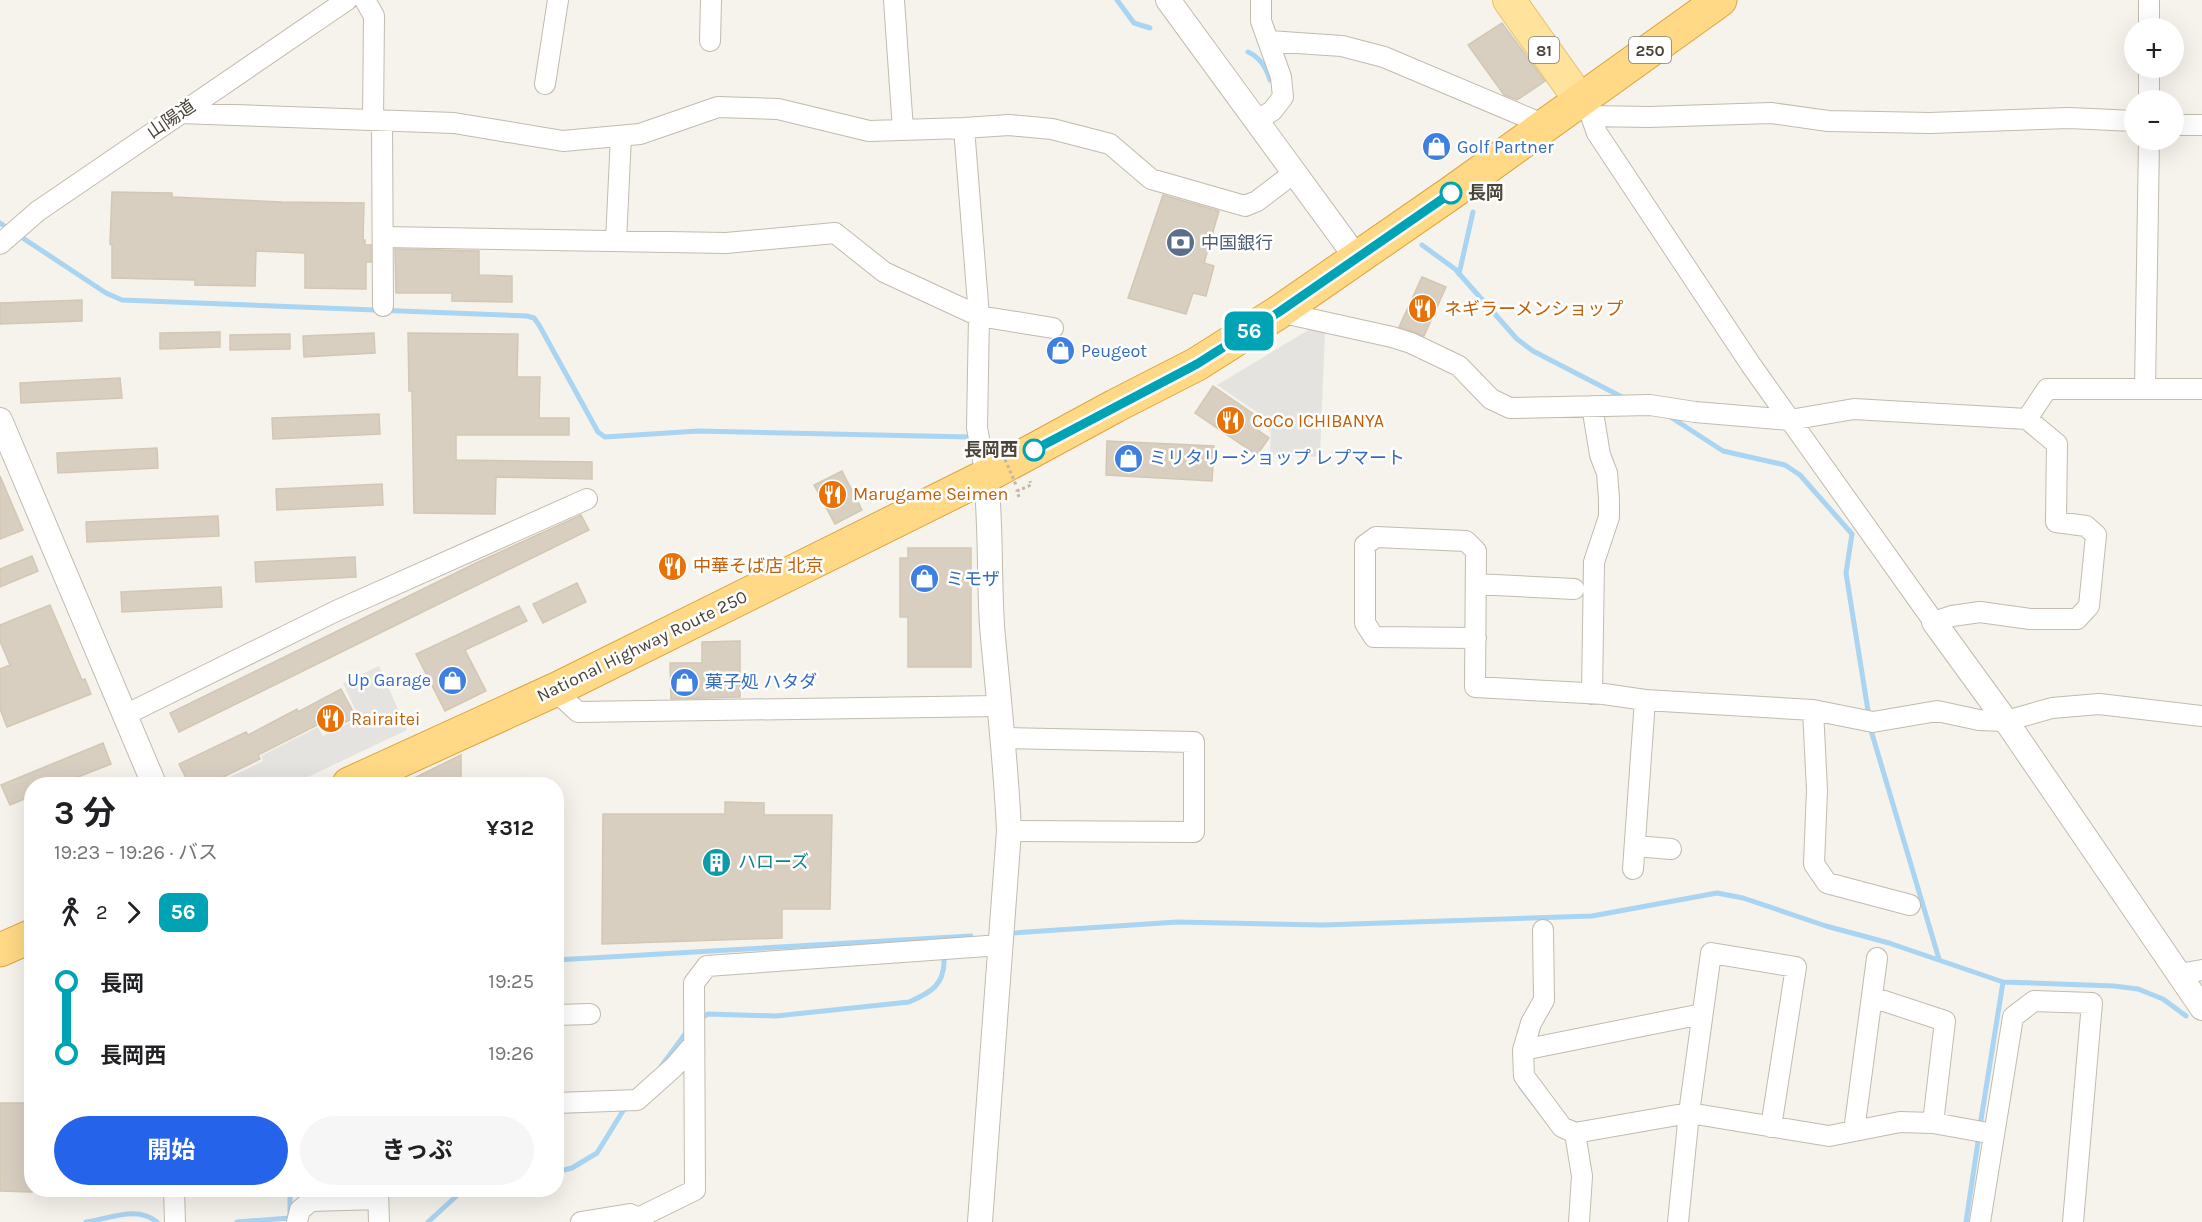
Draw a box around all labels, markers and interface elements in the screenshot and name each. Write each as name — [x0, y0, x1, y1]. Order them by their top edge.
map controls — [2124, 18, 2184, 150]
button: + — [2124, 18, 2184, 78]
road number: 81 — [1529, 37, 1559, 63]
road number: 250 — [1629, 37, 1671, 63]
button: − — [2124, 90, 2184, 150]
street label: 山陽道 — [142, 95, 200, 143]
shop icon: Golf Partner — [1420, 131, 1452, 163]
place label: Golf Partner — [1457, 136, 1554, 158]
marker: 長岡 — [1440, 182, 1462, 204]
place label: 長岡 — [1468, 182, 1504, 204]
bank icon: 中国銀行 — [1164, 227, 1196, 259]
place label: 中国銀行 — [1201, 232, 1273, 254]
restaurant icon: ネギラーメンショップ — [1407, 293, 1439, 325]
place label: ネギラーメンショップ — [1444, 298, 1623, 320]
line badge: 56 — [1222, 312, 1276, 350]
text: 56 — [1237, 319, 1261, 343]
shop icon: Peugeot — [1044, 335, 1076, 367]
place label: Peugeot — [1081, 340, 1147, 362]
restaurant icon: CoCo ICHIBANYA — [1215, 405, 1247, 437]
place label: CoCo ICHIBANYA — [1252, 410, 1384, 432]
place label: 長岡西 — [964, 439, 1018, 461]
marker: 長岡西 — [1023, 439, 1045, 461]
shop icon: ミリタリーショップ レプマート — [1112, 442, 1144, 474]
place label: ミリタリーショップ レプマート — [1149, 447, 1405, 469]
restaurant icon: Marugame Seimen — [816, 478, 848, 510]
place label: Marugame Seimen — [853, 483, 1008, 505]
restaurant icon: 中華そば店 北京 — [656, 550, 688, 582]
place label: 中華そば店 北京 — [693, 555, 823, 577]
shop icon: ミモザ — [909, 563, 941, 595]
place label: ミモザ — [946, 568, 1000, 590]
street label: National Highway Route 250 — [533, 585, 751, 707]
shop icon: Up Garage — [436, 664, 468, 696]
shop icon: 菓子処 ハタダ — [668, 666, 700, 698]
place label: Up Garage — [347, 669, 431, 691]
place label: 菓子処 ハタダ — [705, 671, 817, 693]
restaurant icon: Rairaitei — [314, 703, 346, 735]
place label: Rairaitei — [351, 708, 420, 730]
text: 3 分 — [54, 794, 116, 832]
text: ¥312 — [486, 815, 534, 841]
text: 19:23 – 19:26 · バス — [54, 841, 218, 864]
building icon: ハローズ — [701, 846, 733, 878]
place label: ハローズ — [738, 851, 809, 873]
icon: walk — [54, 896, 87, 929]
icon: forward — [117, 896, 150, 929]
text: 56 — [171, 900, 196, 924]
text: 2 — [96, 901, 108, 924]
text: 19:25 — [488, 970, 534, 993]
text: 長岡 — [100, 971, 144, 997]
text: 19:26 — [488, 1042, 534, 1065]
text: 長岡西 — [100, 1043, 166, 1069]
button: 開始 — [54, 1116, 288, 1185]
button: きっぷ — [300, 1116, 534, 1185]

